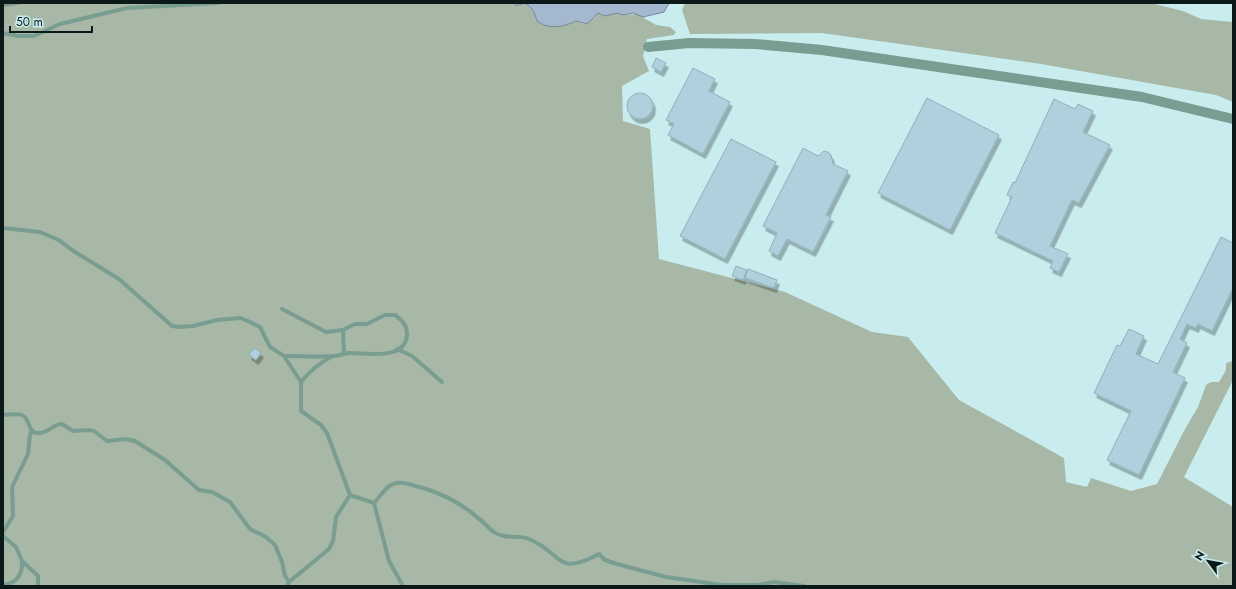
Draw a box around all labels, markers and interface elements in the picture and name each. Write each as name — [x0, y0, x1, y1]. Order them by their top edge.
scale bar — [10, 8, 92, 34]
text: 50 m — [16, 13, 43, 31]
north arrow — [1188, 541, 1228, 581]
text: N — [1190, 548, 1209, 564]

